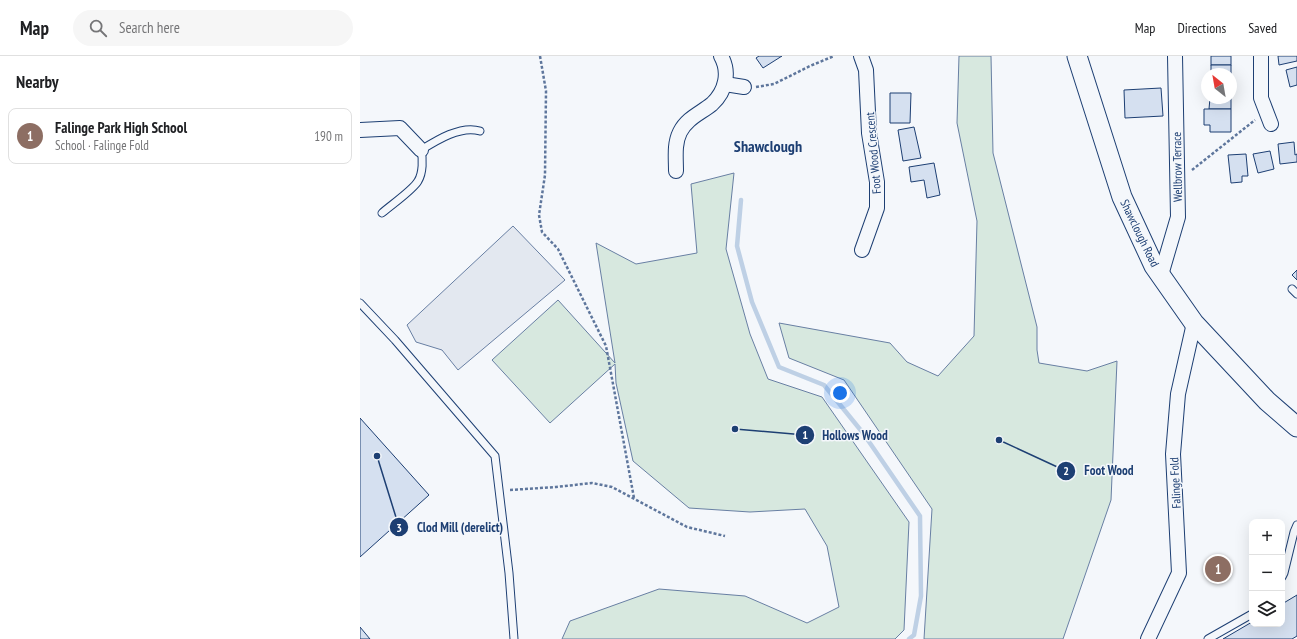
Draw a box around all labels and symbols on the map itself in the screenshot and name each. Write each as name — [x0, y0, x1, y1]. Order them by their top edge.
north arrow — [1201, 68, 1237, 104]
street label: Foot Wood Crescent — [862, 111, 884, 194]
street label: Wellbrow Terrace — [1169, 132, 1185, 202]
district label: Shawclough — [734, 136, 802, 156]
street label: Shawclough Road — [1117, 197, 1163, 269]
your location — [830, 383, 850, 403]
callout: Hollows Wood — [795, 423, 896, 448]
text: 1 — [802, 427, 808, 442]
text: Hollows Wood — [822, 427, 888, 444]
street label: Falinge Fold — [1166, 457, 1184, 509]
callout: Foot Wood — [1056, 458, 1141, 483]
text: Foot Wood — [1084, 462, 1134, 479]
text: 2 — [1063, 463, 1069, 478]
callout: Clod Mill (derelict) — [389, 515, 511, 540]
text: Clod Mill (derelict) — [417, 519, 503, 536]
text: 3 — [396, 520, 402, 535]
pin: 1 — [1205, 554, 1231, 584]

